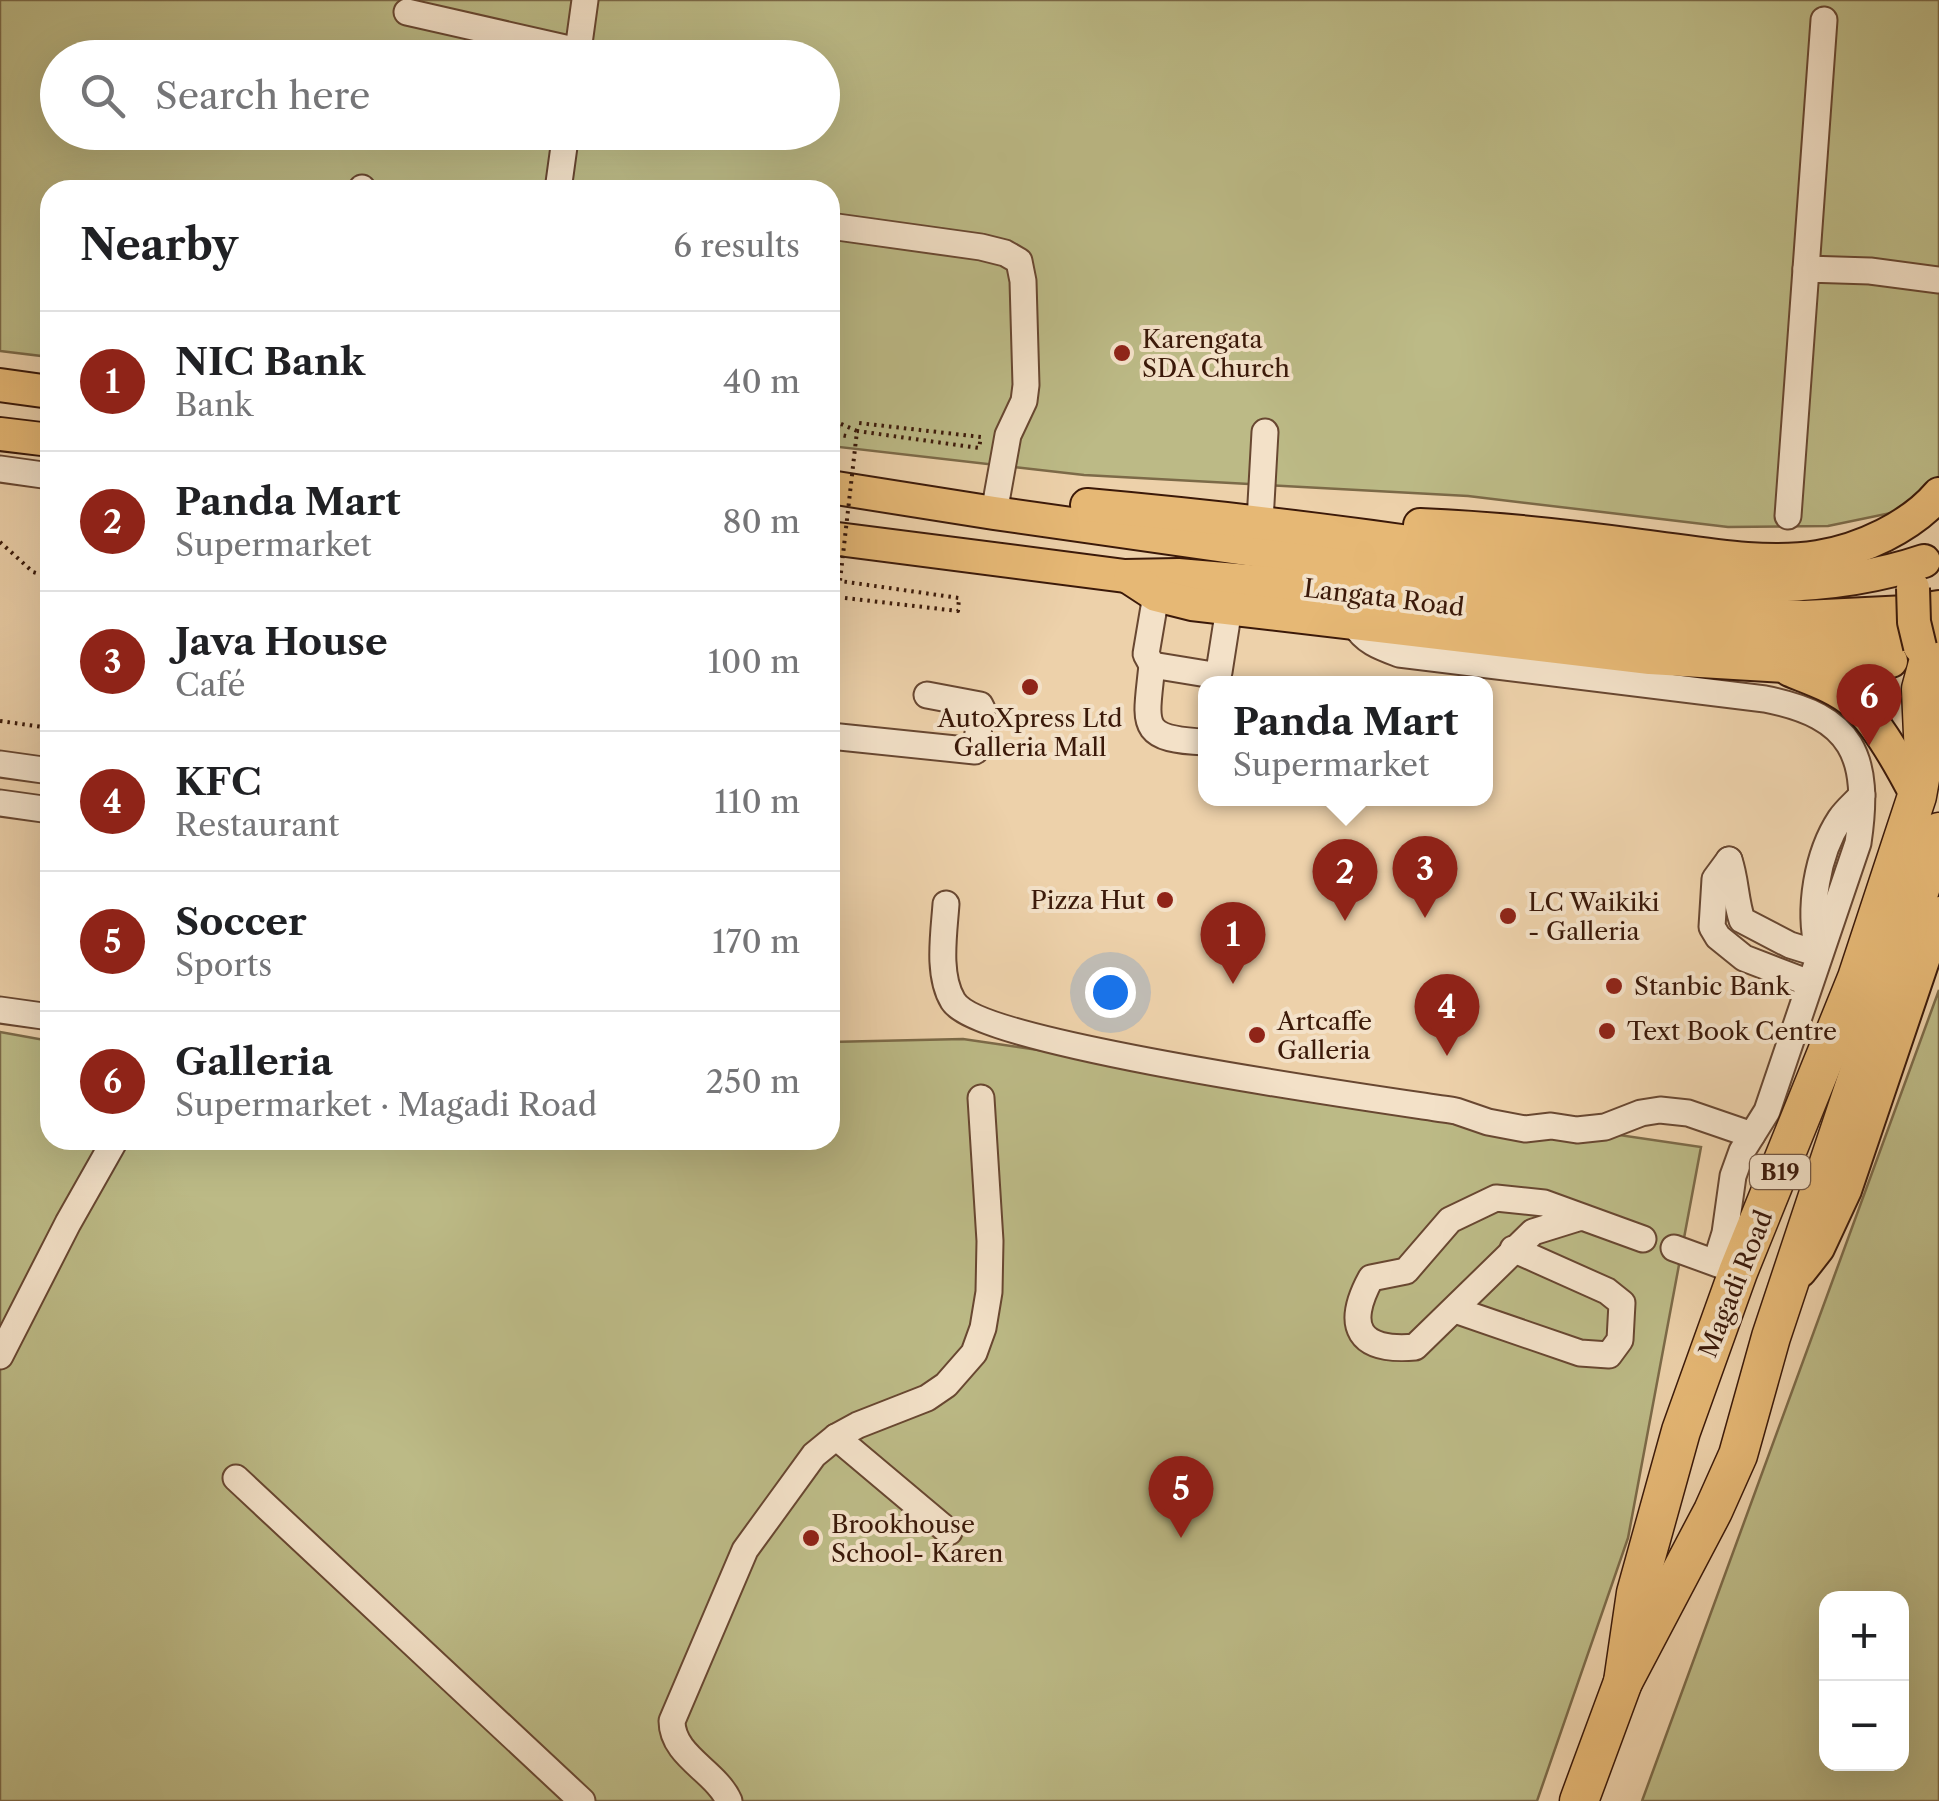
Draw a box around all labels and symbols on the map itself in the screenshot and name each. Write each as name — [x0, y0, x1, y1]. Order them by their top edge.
place label: Karengata SDA Church — [1142, 324, 1290, 384]
marker: Karengata SDA Church — [1111, 342, 1133, 364]
street label: Langata Road — [1302, 573, 1466, 623]
pin: 6 — [1836, 664, 1902, 746]
marker: AutoXpress Ltd Galleria Mall — [1019, 676, 1041, 698]
place label: AutoXpress Ltd Galleria Mall — [936, 703, 1123, 763]
pin: 3 — [1392, 836, 1458, 918]
pin: 2 — [1312, 838, 1378, 921]
place label: Pizza Hut — [1030, 885, 1145, 916]
place label: LC Waikiki - Galleria — [1528, 887, 1660, 947]
marker: Pizza Hut — [1154, 889, 1176, 911]
pin: 1 — [1200, 902, 1266, 984]
marker: LC Waikiki - Galleria — [1497, 905, 1519, 927]
your location — [1085, 967, 1136, 1018]
place label: Stanbic Bank — [1634, 971, 1791, 1002]
pin: 4 — [1414, 974, 1480, 1056]
marker: Stanbic Bank — [1603, 975, 1625, 997]
place label: Artcaffe Galleria — [1276, 1006, 1372, 1066]
place label: Text Book Centre — [1627, 1016, 1837, 1047]
marker: Text Book Centre — [1596, 1020, 1618, 1042]
marker: Artcaffe Galleria — [1246, 1024, 1268, 1046]
road number: B19 — [1750, 1155, 1810, 1189]
street label: Magadi Road — [1692, 1206, 1780, 1362]
pin: 5 — [1148, 1456, 1214, 1538]
place label: Brookhouse School- Karen — [831, 1509, 1004, 1569]
marker: Brookhouse School- Karen — [800, 1527, 822, 1549]

